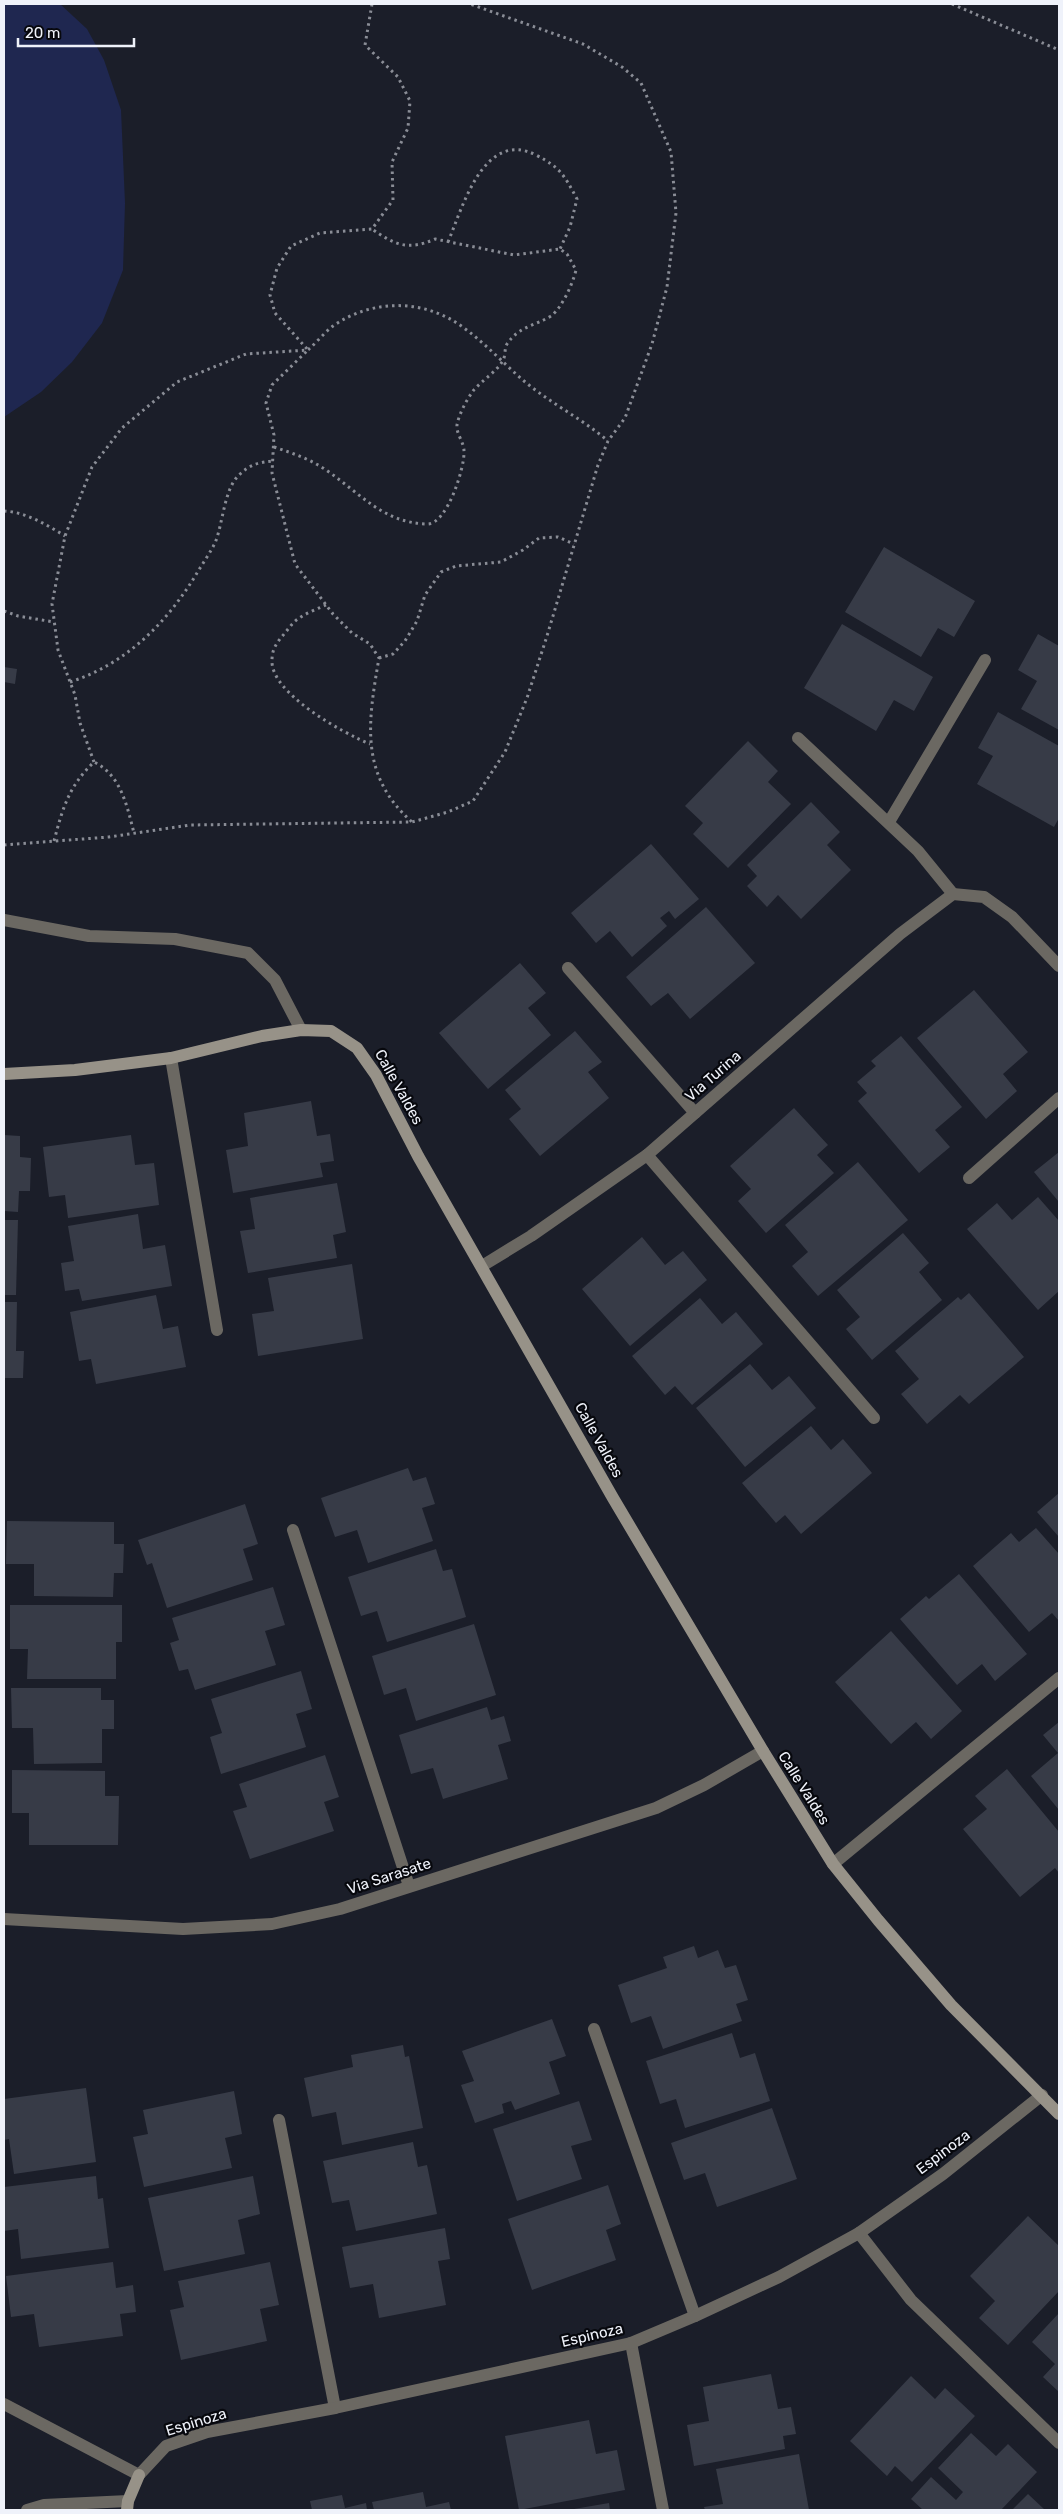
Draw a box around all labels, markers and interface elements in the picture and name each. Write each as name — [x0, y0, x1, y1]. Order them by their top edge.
scale bar — [18, 15, 134, 47]
text: 20 m — [25, 24, 60, 42]
street label: Calle Valdes — [371, 1046, 427, 1128]
street label: Via Turina — [681, 1047, 745, 1105]
street label: Calle Valdes — [571, 1399, 627, 1481]
street label: Calle Valdes — [774, 1748, 834, 1828]
street label: Via Sarasate — [345, 1854, 433, 1898]
street label: Espinoza — [912, 2126, 974, 2178]
street label: Espinoza — [559, 2319, 625, 2351]
street label: Espinoza — [163, 2404, 229, 2440]

